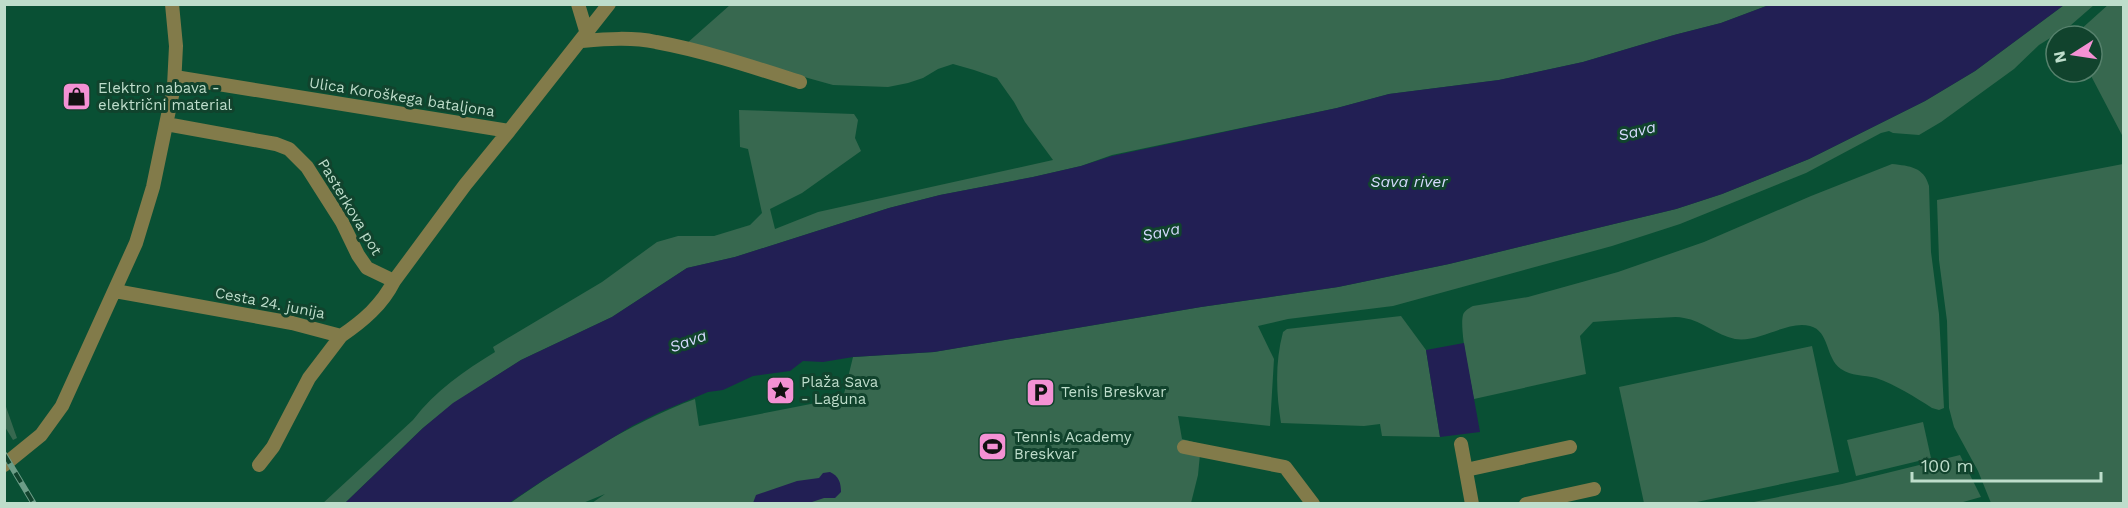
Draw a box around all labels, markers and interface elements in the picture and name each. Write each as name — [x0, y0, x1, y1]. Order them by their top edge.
north arrow — [2044, 24, 2104, 84]
text: N — [2049, 49, 2070, 65]
street label: Ulica Koroškega bataljona — [308, 73, 497, 121]
place label: Elektro nabava - električni material — [98, 79, 233, 114]
shop icon: Elektro nabava - električni material — [61, 81, 93, 113]
water label: Sava — [1616, 117, 1658, 145]
street label: Pasterkova pot — [314, 156, 386, 259]
water label: Sava river — [1370, 172, 1448, 191]
water label: Sava — [1140, 219, 1182, 245]
street label: Cesta 24. junija — [213, 283, 327, 323]
water label: Sava — [667, 326, 709, 356]
place label: Plaža Sava - Laguna — [801, 373, 879, 408]
place icon: Plaža Sava - Laguna — [764, 375, 796, 407]
parking icon: Tenis Breskvar — [1024, 376, 1056, 408]
place label: Tenis Breskvar — [1061, 383, 1166, 401]
place label: Tennis Academy Breskvar — [1014, 428, 1132, 463]
sports icon: Tennis Academy Breskvar — [977, 430, 1009, 462]
scale bar — [1912, 445, 2101, 483]
text: 100 m — [1921, 455, 1974, 476]

